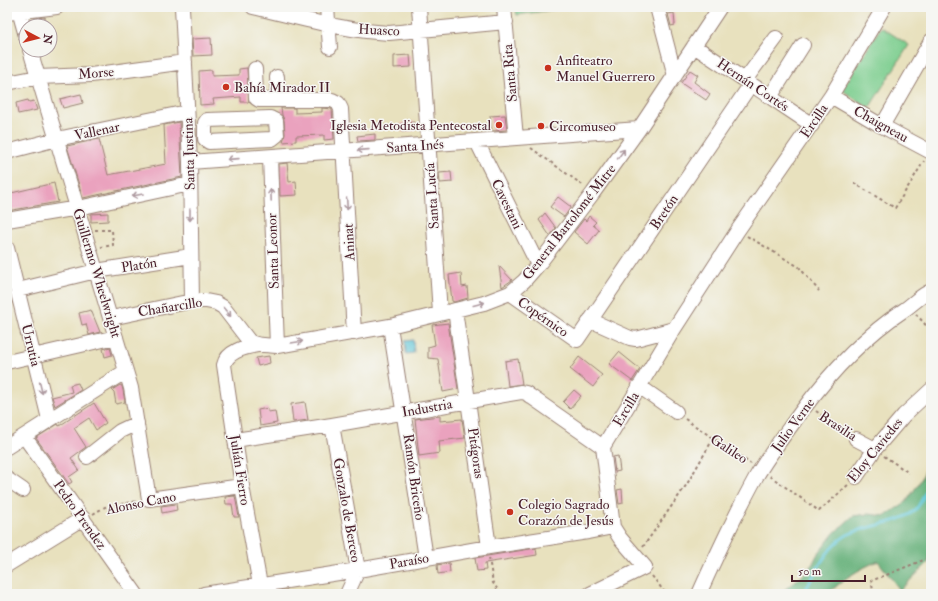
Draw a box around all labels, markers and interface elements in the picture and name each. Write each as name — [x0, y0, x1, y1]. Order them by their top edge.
north arrow — [18, 18, 58, 58]
street label: Huasco — [358, 20, 400, 40]
text: N — [40, 32, 55, 46]
street label: Santa Rita — [499, 43, 521, 103]
place label: Anfiteatro Manuel Guerrero — [555, 52, 655, 85]
street label: Hernán Cortés — [714, 55, 792, 115]
street label: Morse — [77, 63, 115, 83]
marker: Anfiteatro Manuel Guerrero — [543, 63, 553, 73]
place label: Bahía Mirador II — [234, 79, 330, 96]
marker: Bahía Mirador II — [221, 82, 231, 92]
street label: Ercilla — [796, 100, 832, 141]
street label: Chaigneau — [851, 102, 911, 146]
street label: Santa Justina — [179, 117, 199, 191]
place label: Iglesia Metodista Pentecostal — [331, 117, 491, 134]
street label: Vallenar — [73, 118, 122, 144]
place label: Circomuseo — [549, 118, 616, 135]
marker: Iglesia Metodista Pentecostal — [494, 120, 504, 130]
marker: Circomuseo — [536, 121, 546, 131]
street label: Santa Inés — [386, 136, 444, 156]
one-way arrow — [357, 147, 370, 154]
one-way arrow — [617, 149, 625, 160]
one-way arrow — [227, 156, 240, 163]
street label: General Bartolomé Mitre — [519, 161, 620, 283]
street label: Santa Lucía — [421, 162, 443, 230]
street label: Cavestani — [488, 176, 526, 232]
one-way arrow — [268, 189, 275, 202]
street label: Bretón — [646, 191, 682, 233]
one-way arrow — [132, 192, 145, 200]
one-way arrow — [343, 197, 350, 210]
street label: Guillermo Wheelwright — [69, 206, 125, 340]
one-way arrow — [187, 208, 194, 221]
street label: Santa Leonor — [263, 212, 283, 289]
street label: Aninat — [340, 222, 359, 262]
street label: Platón — [120, 254, 158, 276]
street label: Copérnico — [514, 293, 572, 342]
street label: Chañarcillo — [137, 294, 204, 320]
one-way arrow — [472, 300, 485, 307]
one-way arrow — [222, 307, 231, 318]
street label: Urrutia — [18, 322, 45, 368]
one-way arrow — [290, 338, 303, 346]
one-way arrow — [38, 381, 46, 394]
street label: Ercilla — [609, 388, 643, 429]
street label: Industria — [400, 395, 454, 421]
street label: Julio Verne — [767, 395, 818, 456]
street label: Brasilia — [816, 408, 860, 445]
street label: Eloy Caviedes — [844, 414, 907, 486]
street label: Pitágoras — [464, 426, 488, 480]
street label: Galileo — [707, 431, 751, 467]
street label: Julián Fierro — [226, 433, 254, 507]
street label: Ramón Briceño — [400, 433, 428, 521]
street label: Gonzalo de Berceo — [329, 457, 365, 564]
street label: Pedro Prendez — [50, 477, 110, 553]
street label: Alonso Cano — [104, 488, 178, 518]
place label: Colegio Sagrado Corazón de Jesús — [518, 496, 614, 529]
marker: Colegio Sagrado Corazón de Jesús — [505, 507, 515, 517]
street label: Paraíso — [388, 549, 430, 573]
scale bar — [792, 557, 865, 583]
text: 50 m — [798, 564, 822, 579]

